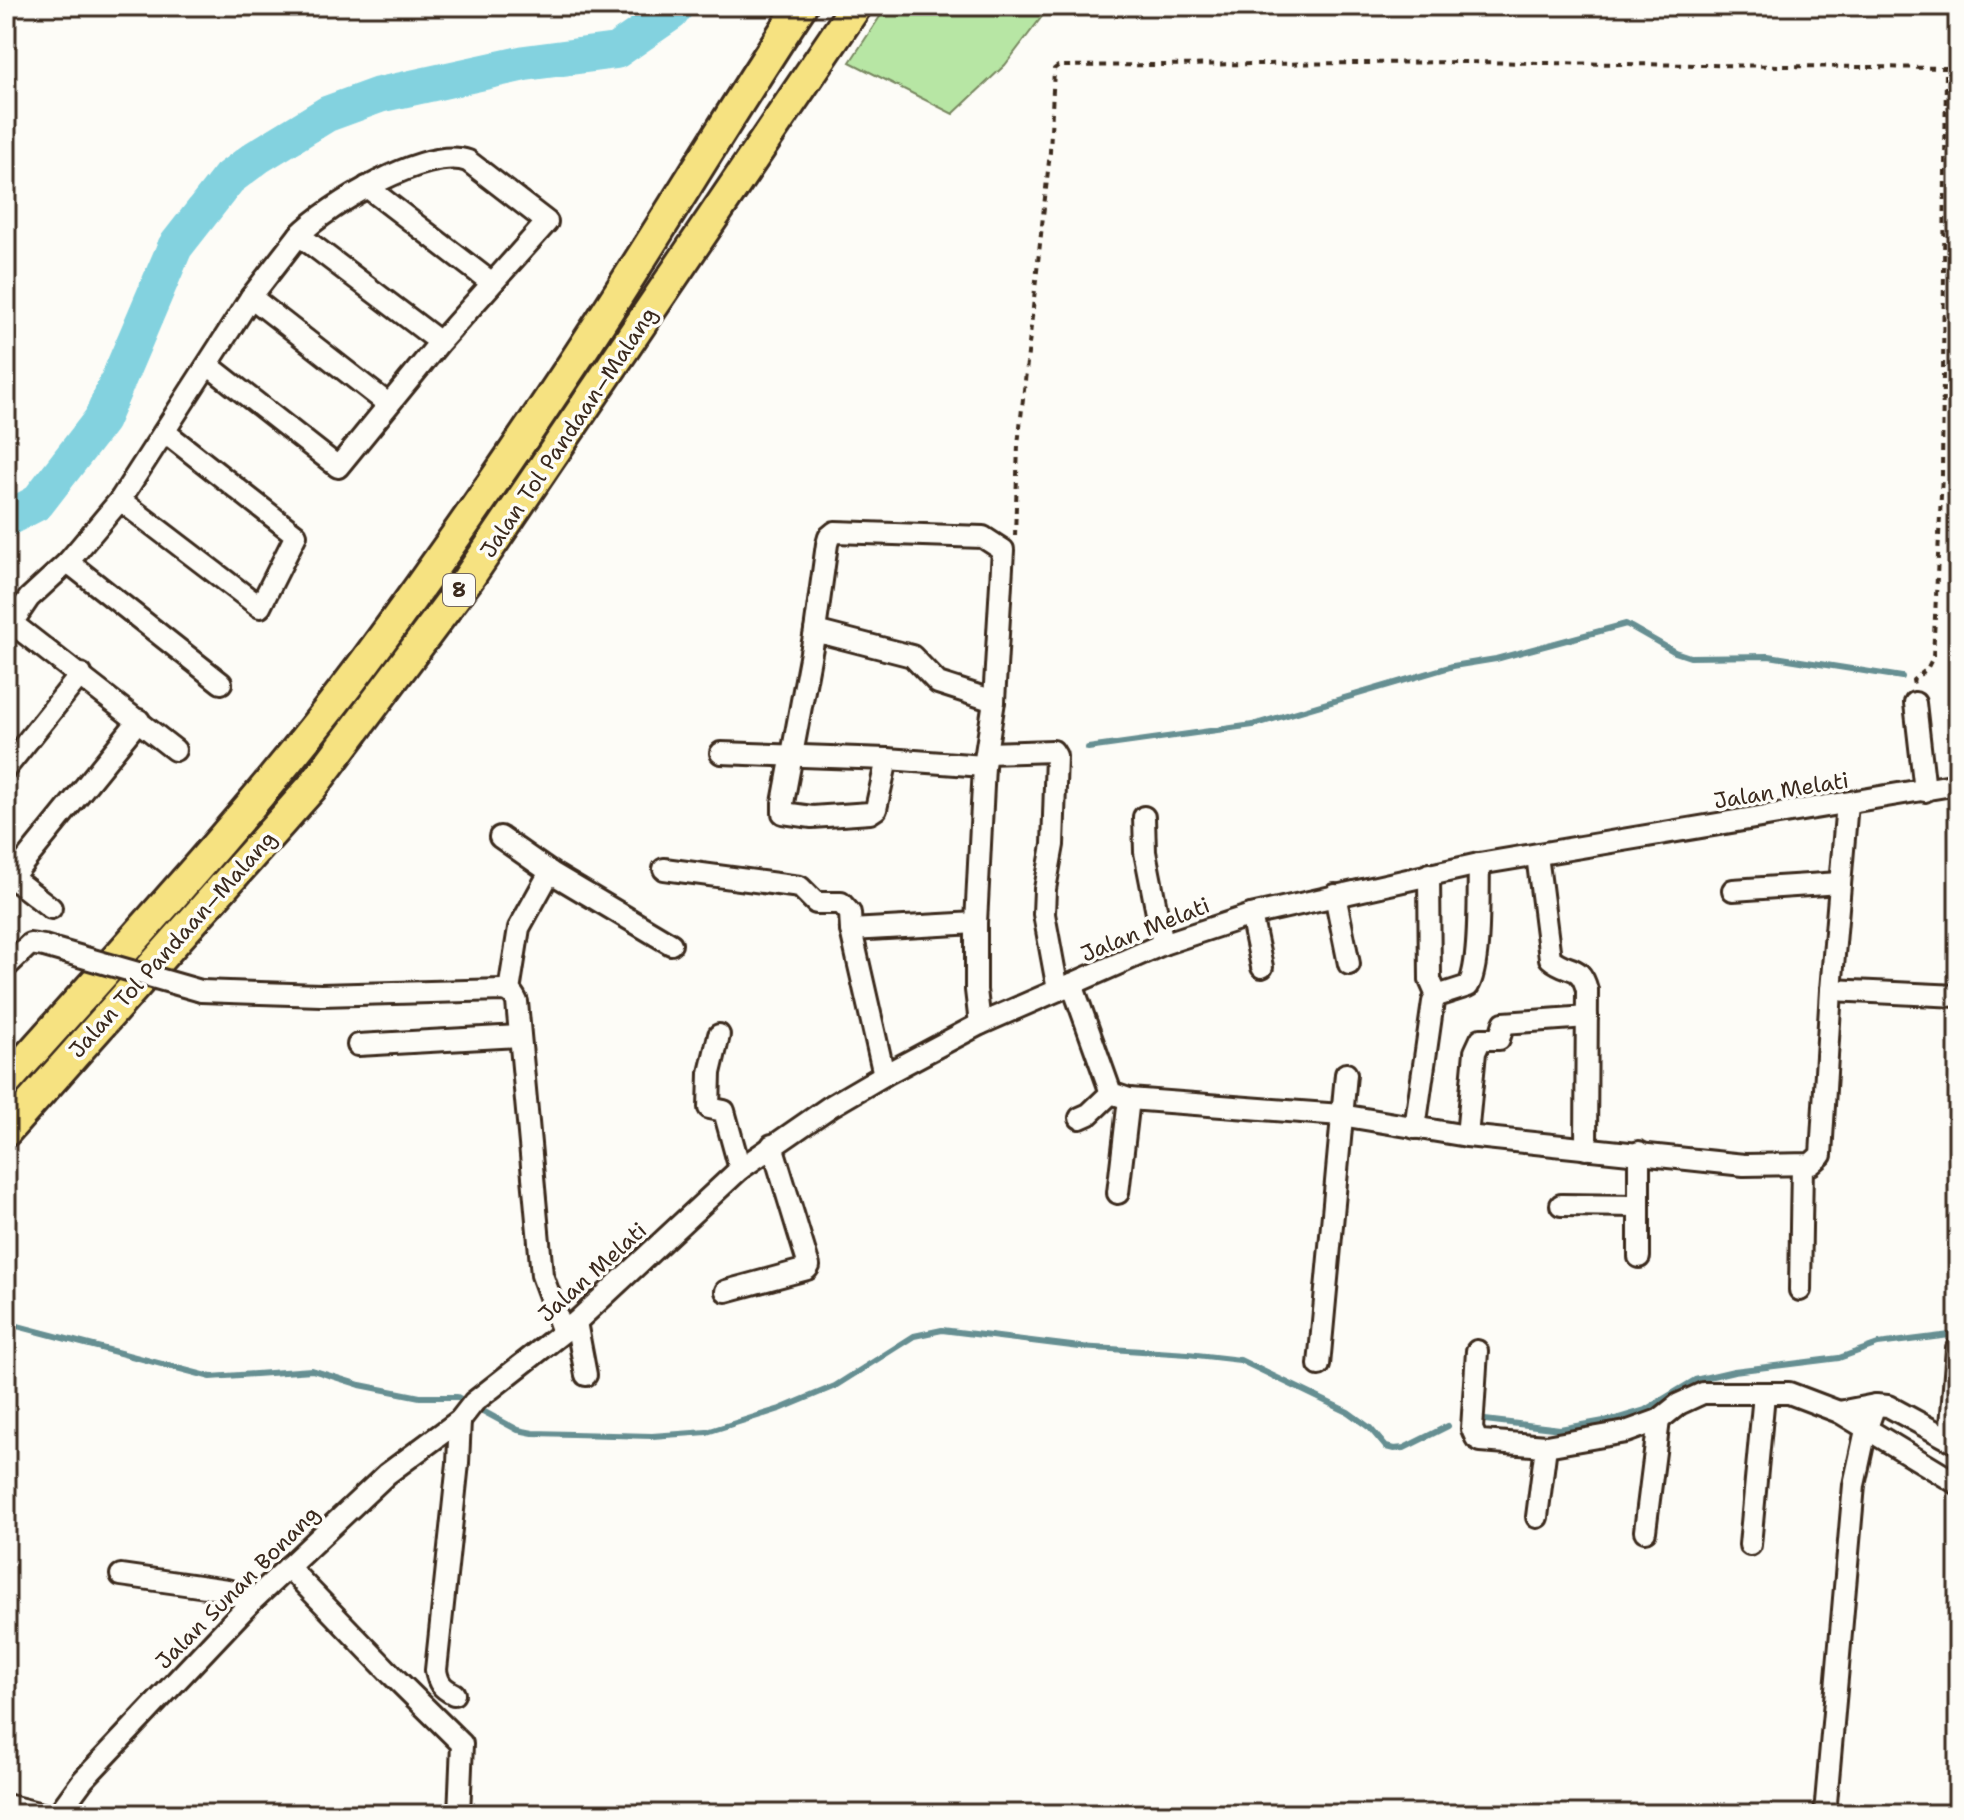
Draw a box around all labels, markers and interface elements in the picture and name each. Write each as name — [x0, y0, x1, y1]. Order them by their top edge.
street label: Jalan Tol Pandaan–Malang — [473, 301, 663, 563]
road number: 8 — [443, 574, 475, 606]
street label: Jalan Melati — [1711, 766, 1851, 815]
street label: Jalan Tol Pandaan–Malang — [62, 824, 282, 1064]
street label: Jalan Melati — [1077, 890, 1214, 968]
street label: Jalan Melati — [532, 1216, 653, 1329]
street label: Jalan Sunan Bonang — [149, 1499, 325, 1675]

